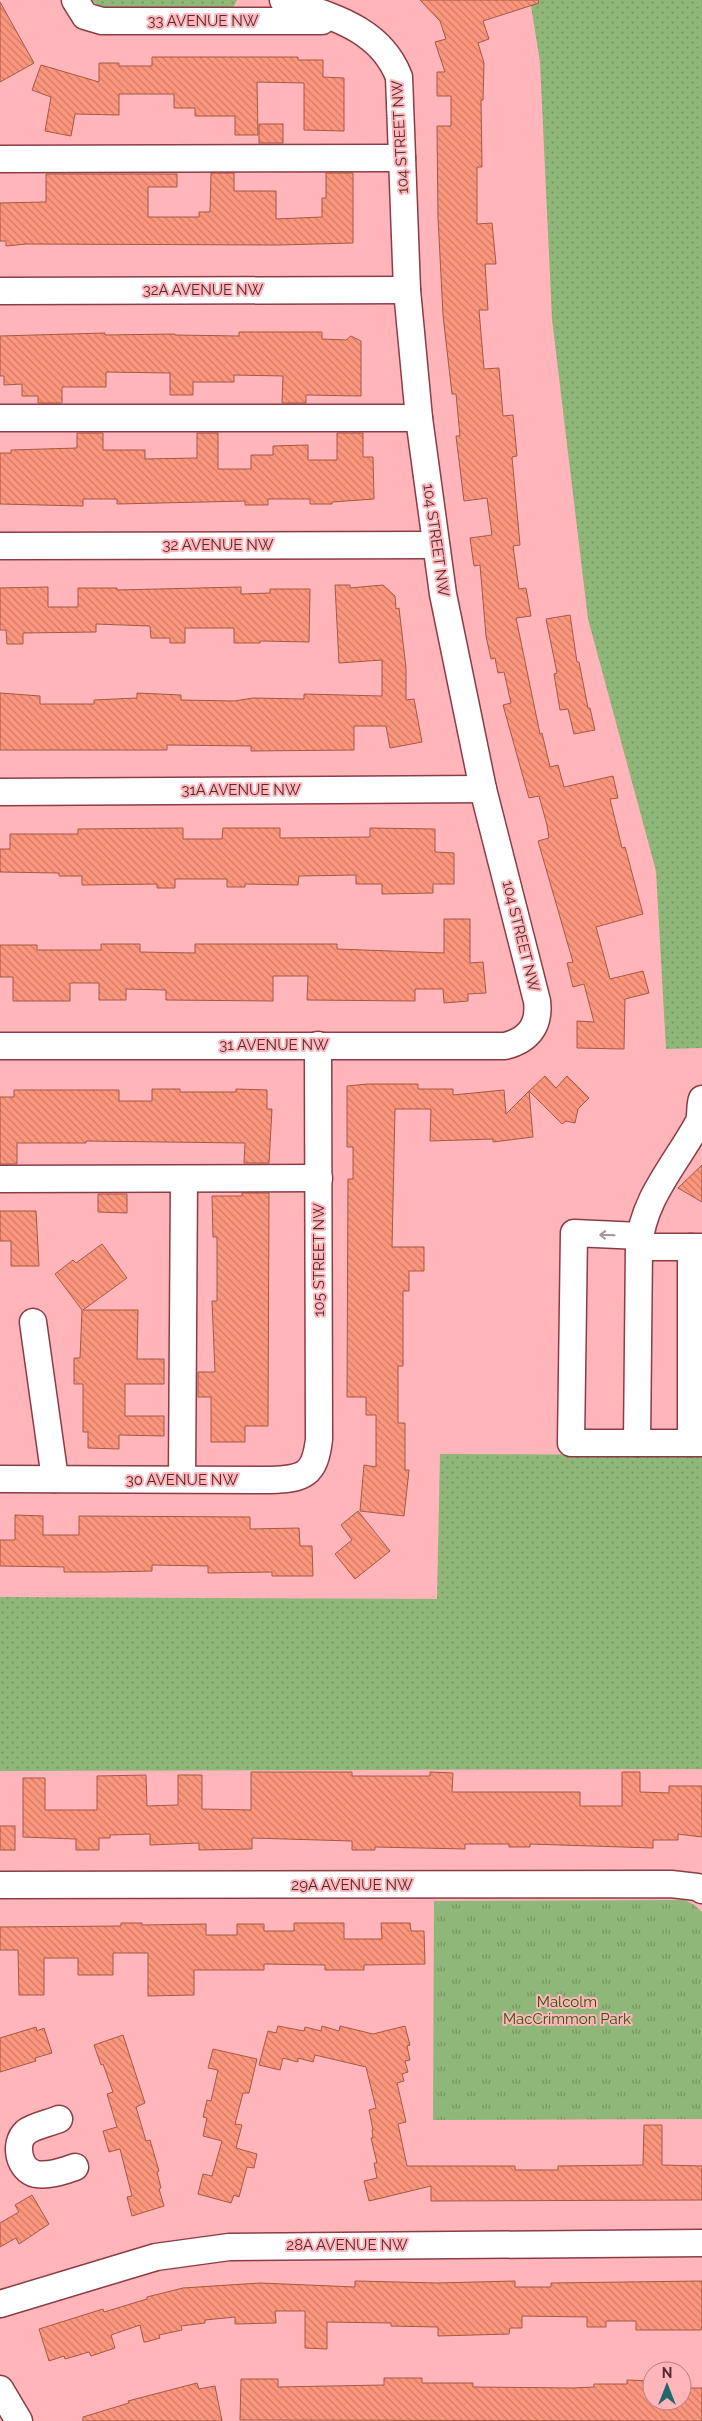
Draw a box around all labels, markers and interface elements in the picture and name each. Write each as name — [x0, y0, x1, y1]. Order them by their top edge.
street label: 33 AVENUE NW — [147, 12, 259, 30]
street label: 104 STREET NW — [388, 79, 412, 194]
street label: 32A AVENUE NW — [143, 281, 264, 299]
street label: 104 STREET NW — [419, 482, 453, 598]
street label: 32 AVENUE NW — [163, 536, 274, 554]
street label: 31A AVENUE NW — [181, 781, 301, 799]
street label: 104 STREET NW — [499, 879, 544, 994]
street label: 31 AVENUE NW — [219, 1036, 329, 1054]
street label: 105 STREET NW — [310, 1203, 328, 1317]
one-way arrow — [599, 1230, 615, 1239]
street label: 30 AVENUE NW — [126, 1471, 238, 1489]
street label: 29A AVENUE NW — [291, 1876, 413, 1894]
park label: Malcolm MacCrimmon Park — [503, 1993, 631, 2028]
street label: 28A AVENUE NW — [286, 2236, 408, 2254]
north arrow — [642, 2361, 692, 2411]
text: N — [662, 2365, 672, 2381]

